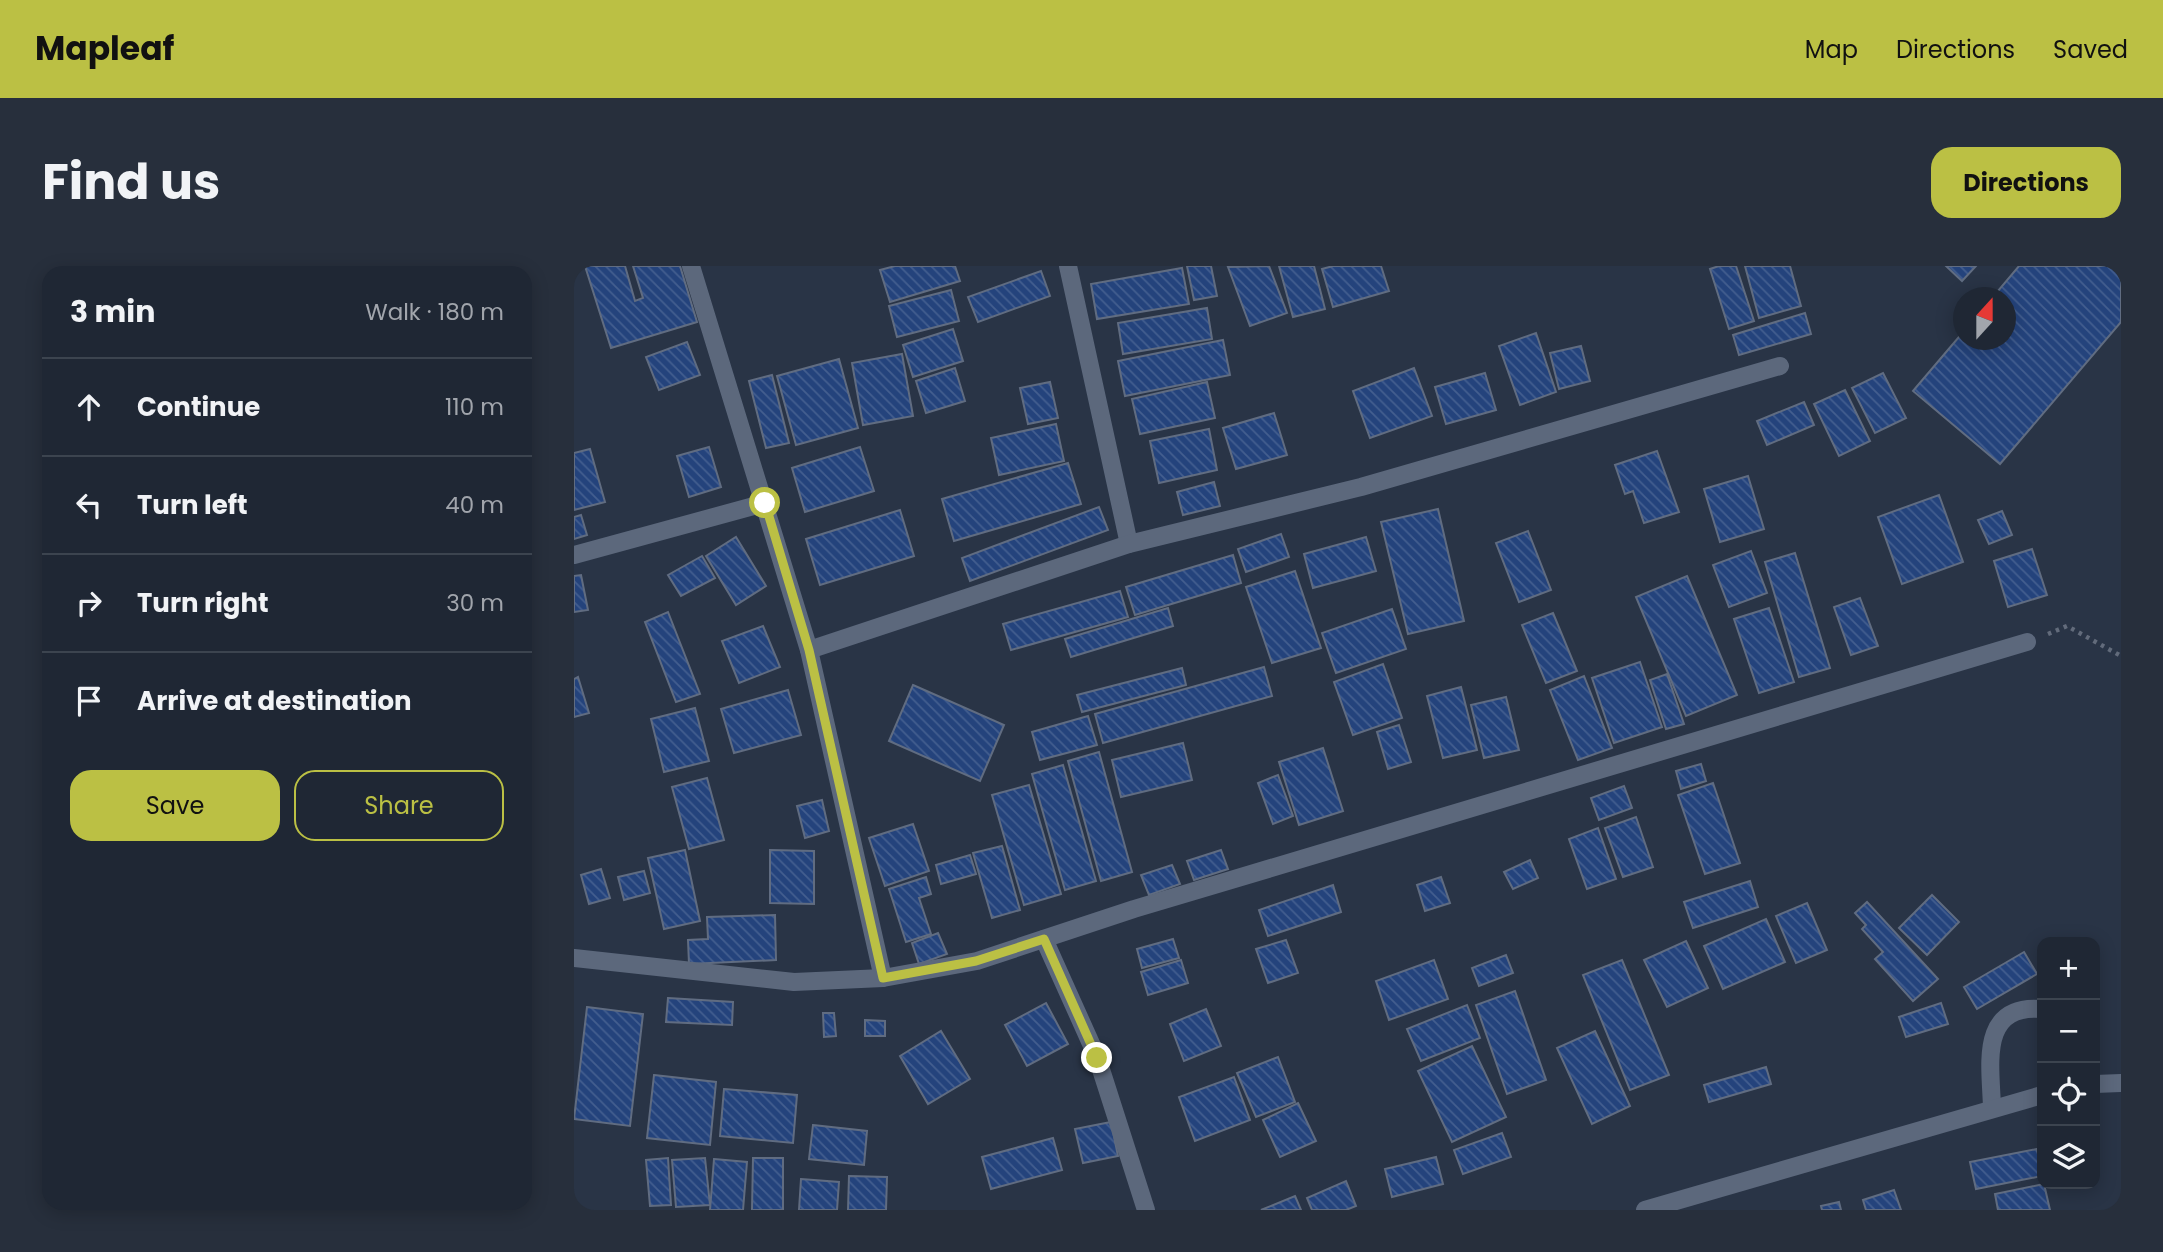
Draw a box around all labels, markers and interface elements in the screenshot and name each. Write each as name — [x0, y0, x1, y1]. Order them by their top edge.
text: Mapleaf — [35, 25, 174, 72]
text: Map — [1805, 33, 1858, 66]
text: Directions — [1896, 33, 2015, 66]
text: Saved — [2053, 33, 2128, 66]
button: Directions — [1931, 147, 2121, 218]
text: Find us — [42, 148, 220, 216]
north arrow — [1953, 287, 2016, 350]
text: 3 min — [70, 290, 155, 333]
text: Walk · 180 m — [365, 296, 504, 328]
icon: ahead — [70, 388, 108, 426]
text: Continue — [137, 389, 260, 425]
text: 110 m — [445, 391, 504, 423]
icon: left — [70, 486, 108, 524]
text: Turn left — [137, 487, 248, 523]
route start — [749, 487, 780, 518]
text: 40 m — [445, 489, 504, 521]
icon: right — [70, 584, 108, 622]
text: Turn right — [137, 585, 269, 621]
text: 30 m — [446, 587, 504, 619]
icon: arrive — [70, 682, 108, 720]
text: Arrive at destination — [137, 683, 412, 719]
button: Save — [70, 770, 280, 841]
button: Share — [294, 770, 504, 841]
map controls — [2037, 937, 2100, 1189]
button: + — [2037, 937, 2100, 1000]
button: − — [2037, 1000, 2100, 1063]
route end — [1081, 1042, 1112, 1073]
button: locate — [2037, 1063, 2100, 1126]
button: layers — [2037, 1126, 2100, 1189]

